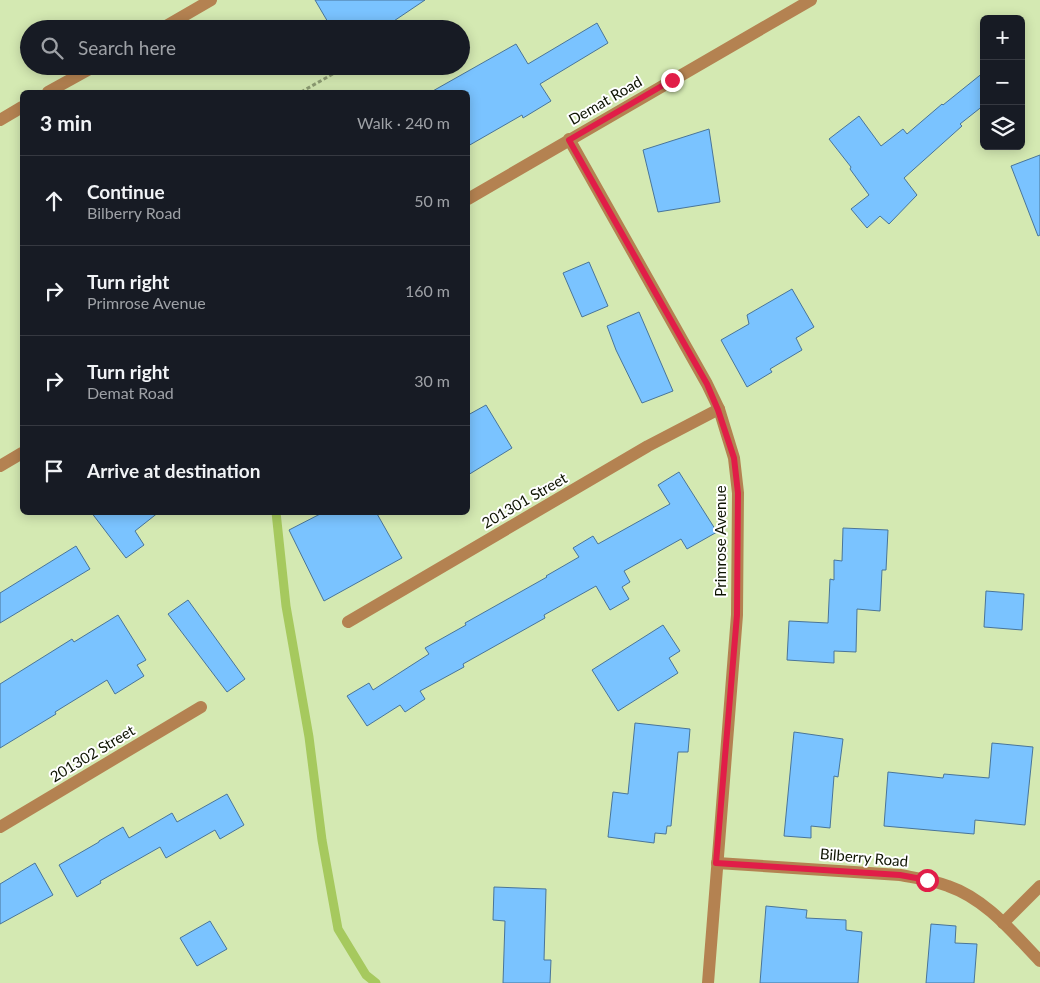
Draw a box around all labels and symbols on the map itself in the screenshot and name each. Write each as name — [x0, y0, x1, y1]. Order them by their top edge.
route end — [661, 69, 684, 92]
street label: Demat Road — [565, 72, 645, 128]
street label: 201301 Street — [478, 468, 570, 532]
street label: Primrose Avenue — [711, 485, 729, 597]
street label: 201302 Street — [46, 720, 138, 785]
street label: Bilberry Road — [819, 844, 909, 870]
route start — [916, 869, 939, 892]

